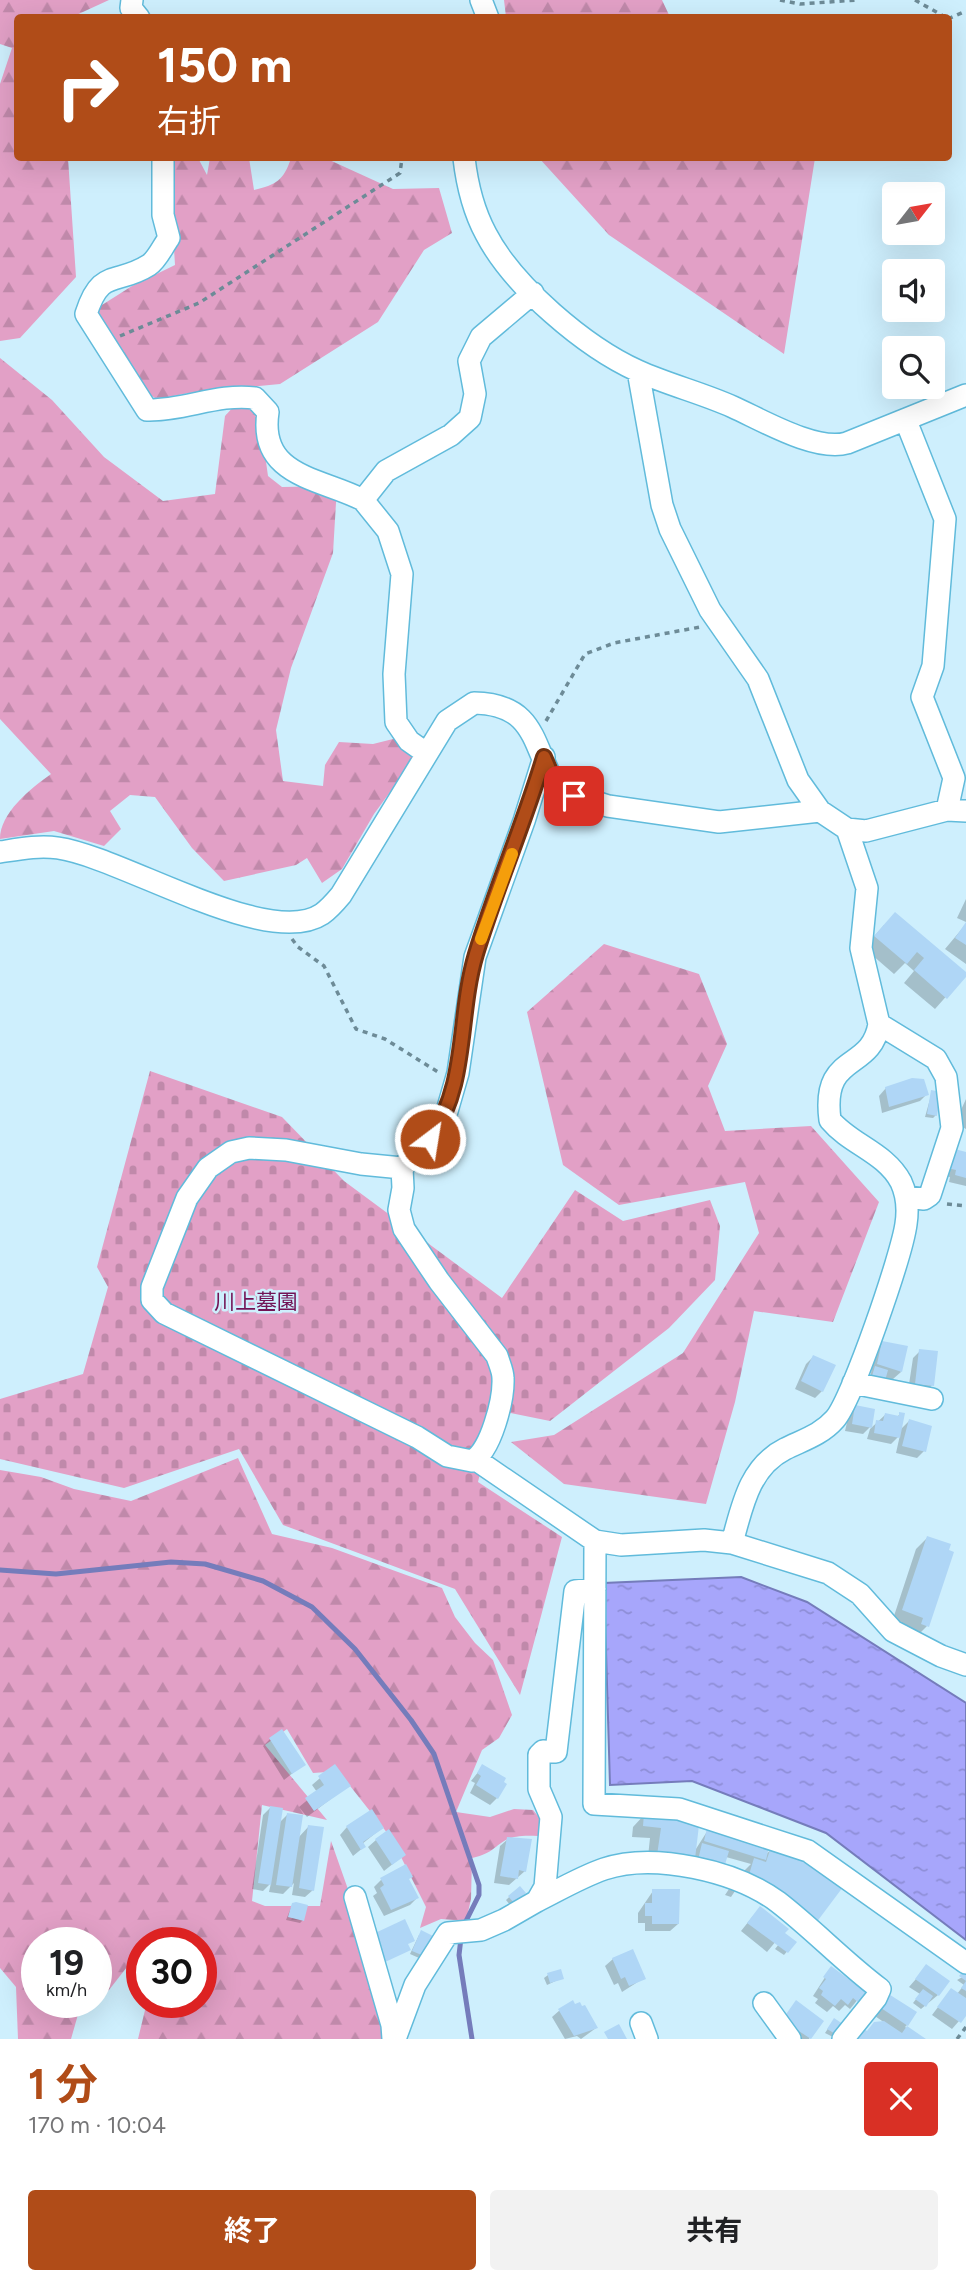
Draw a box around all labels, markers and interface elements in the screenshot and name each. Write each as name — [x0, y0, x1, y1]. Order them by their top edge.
text: 150 m — [157, 35, 292, 94]
icon: right — [42, 42, 133, 133]
text: 右折 — [157, 102, 221, 140]
north arrow — [882, 182, 945, 245]
map controls — [882, 182, 945, 399]
button: sound — [882, 259, 945, 322]
button: search — [882, 336, 945, 399]
pin — [544, 766, 604, 826]
icon: arrive — [555, 777, 593, 815]
position arrow — [393, 1102, 467, 1176]
park label: 川上墓園 — [214, 1289, 298, 1314]
speed limit sign: 30 — [126, 1927, 217, 2018]
text: 19 — [49, 1942, 84, 1984]
text: km/h — [46, 1979, 87, 2001]
text: 1 分 — [28, 2059, 98, 2110]
button: close — [864, 2062, 938, 2136]
text: 170 m · 10:04 — [28, 2111, 166, 2139]
button: 終了 — [28, 2190, 476, 2270]
button: 共有 — [490, 2190, 938, 2270]

